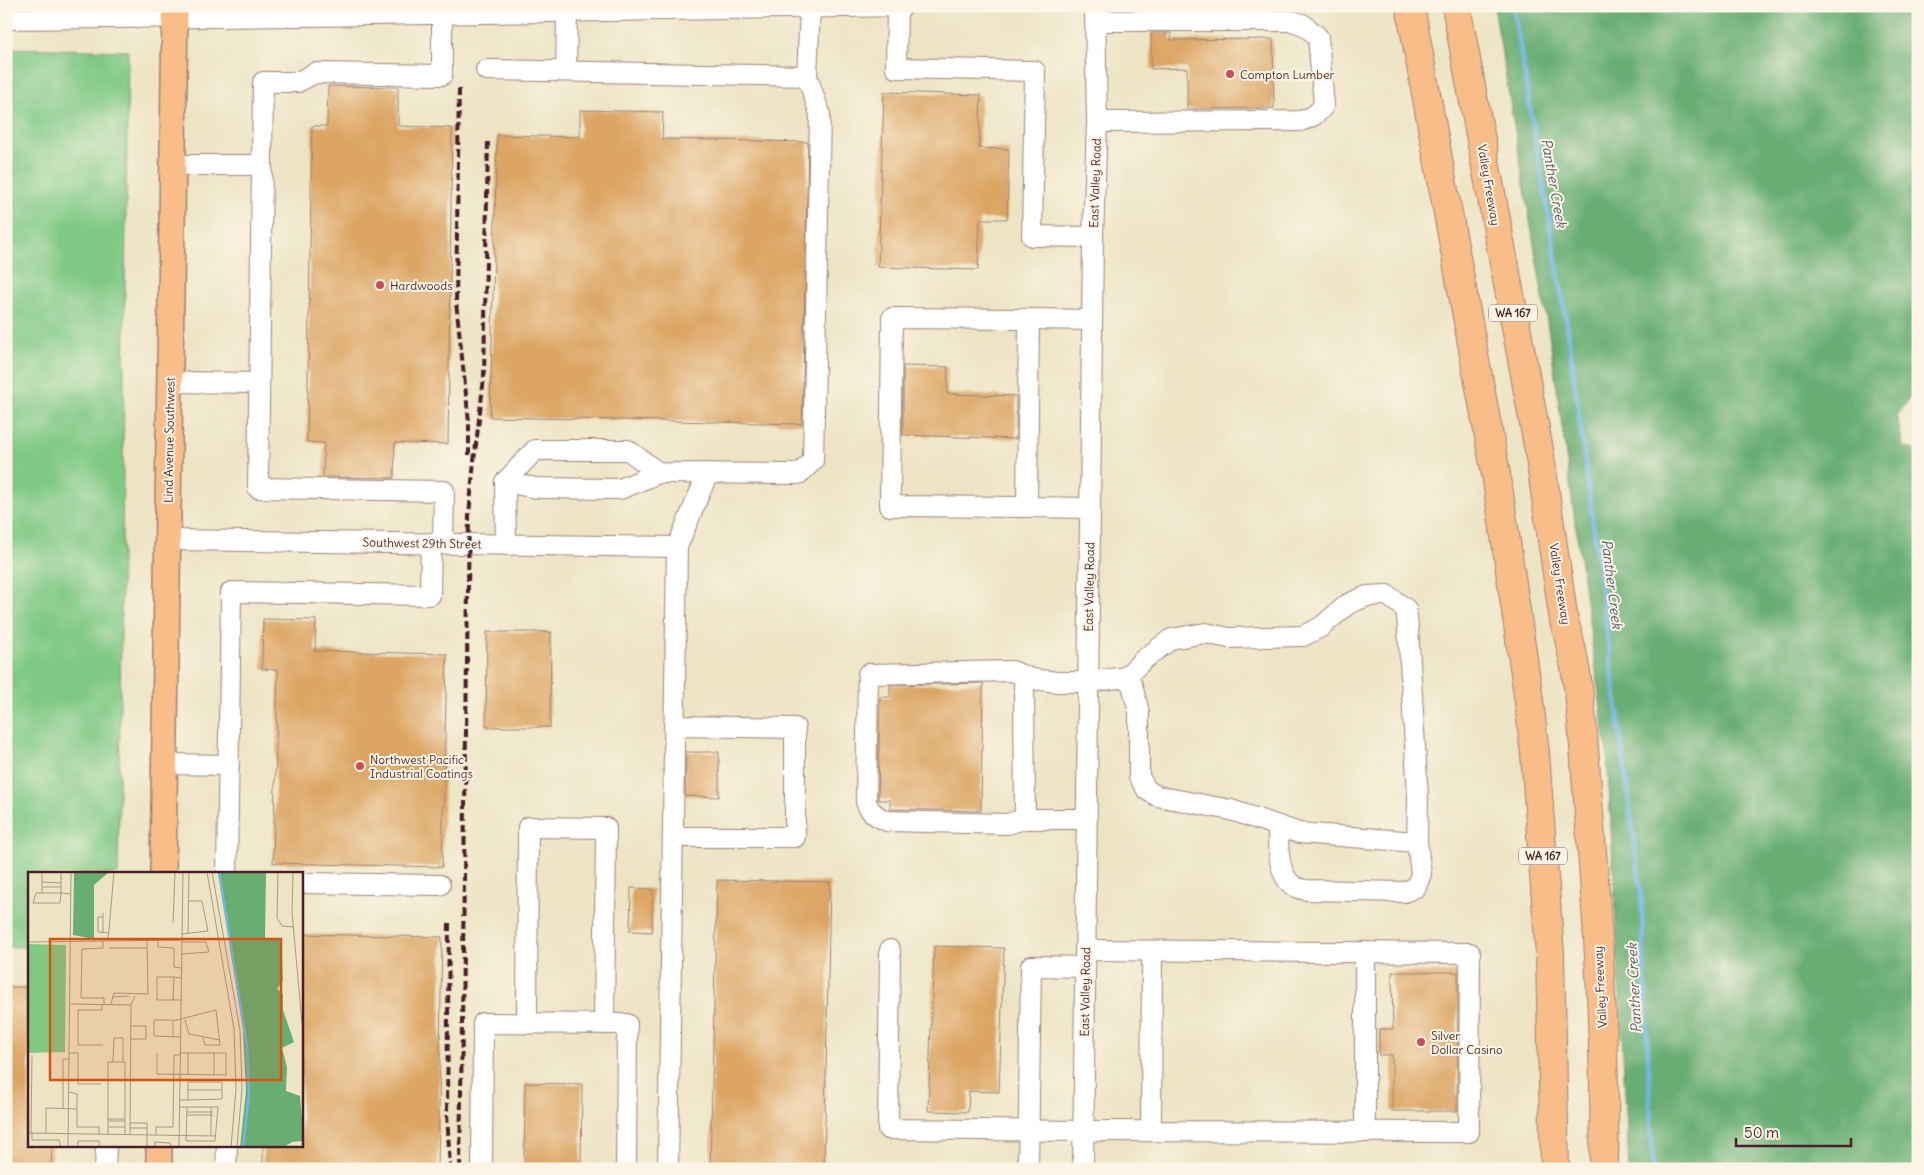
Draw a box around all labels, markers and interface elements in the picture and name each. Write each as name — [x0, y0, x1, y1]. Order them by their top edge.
place label: Compton Lumber — [1240, 67, 1334, 82]
marker: Compton Lumber — [1224, 68, 1236, 80]
water label: Panther Creek — [1537, 137, 1571, 230]
street label: East Valley Road — [1086, 138, 1104, 228]
street label: Valley Freeway — [1474, 143, 1504, 227]
place label: Hardwoods — [390, 278, 453, 293]
marker: Hardwoods — [374, 279, 386, 291]
road number: WA 167 — [1489, 304, 1537, 322]
street label: Lind Avenue Southwest — [160, 377, 178, 503]
street label: Southwest 29th Street — [362, 534, 482, 552]
water label: Panther Creek — [1598, 538, 1627, 631]
street label: East Valley Road — [1081, 542, 1097, 632]
street label: Valley Freeway — [1546, 542, 1574, 626]
place label: Northwest Pacific Industrial Coatings — [370, 752, 473, 781]
marker: Northwest Pacific Industrial Coatings — [354, 760, 366, 772]
road number: WA 167 — [1519, 848, 1567, 864]
inset map — [28, 872, 302, 1148]
water label: Panther Creek — [1623, 942, 1645, 1033]
street label: Valley Freeway — [1590, 946, 1610, 1028]
street label: East Valley Road — [1077, 947, 1093, 1037]
place label: Silver Dollar Casino — [1431, 1028, 1503, 1057]
marker: Silver Dollar Casino — [1415, 1036, 1427, 1048]
scale bar — [1736, 1115, 1852, 1147]
text: 50 m — [1744, 1123, 1779, 1142]

